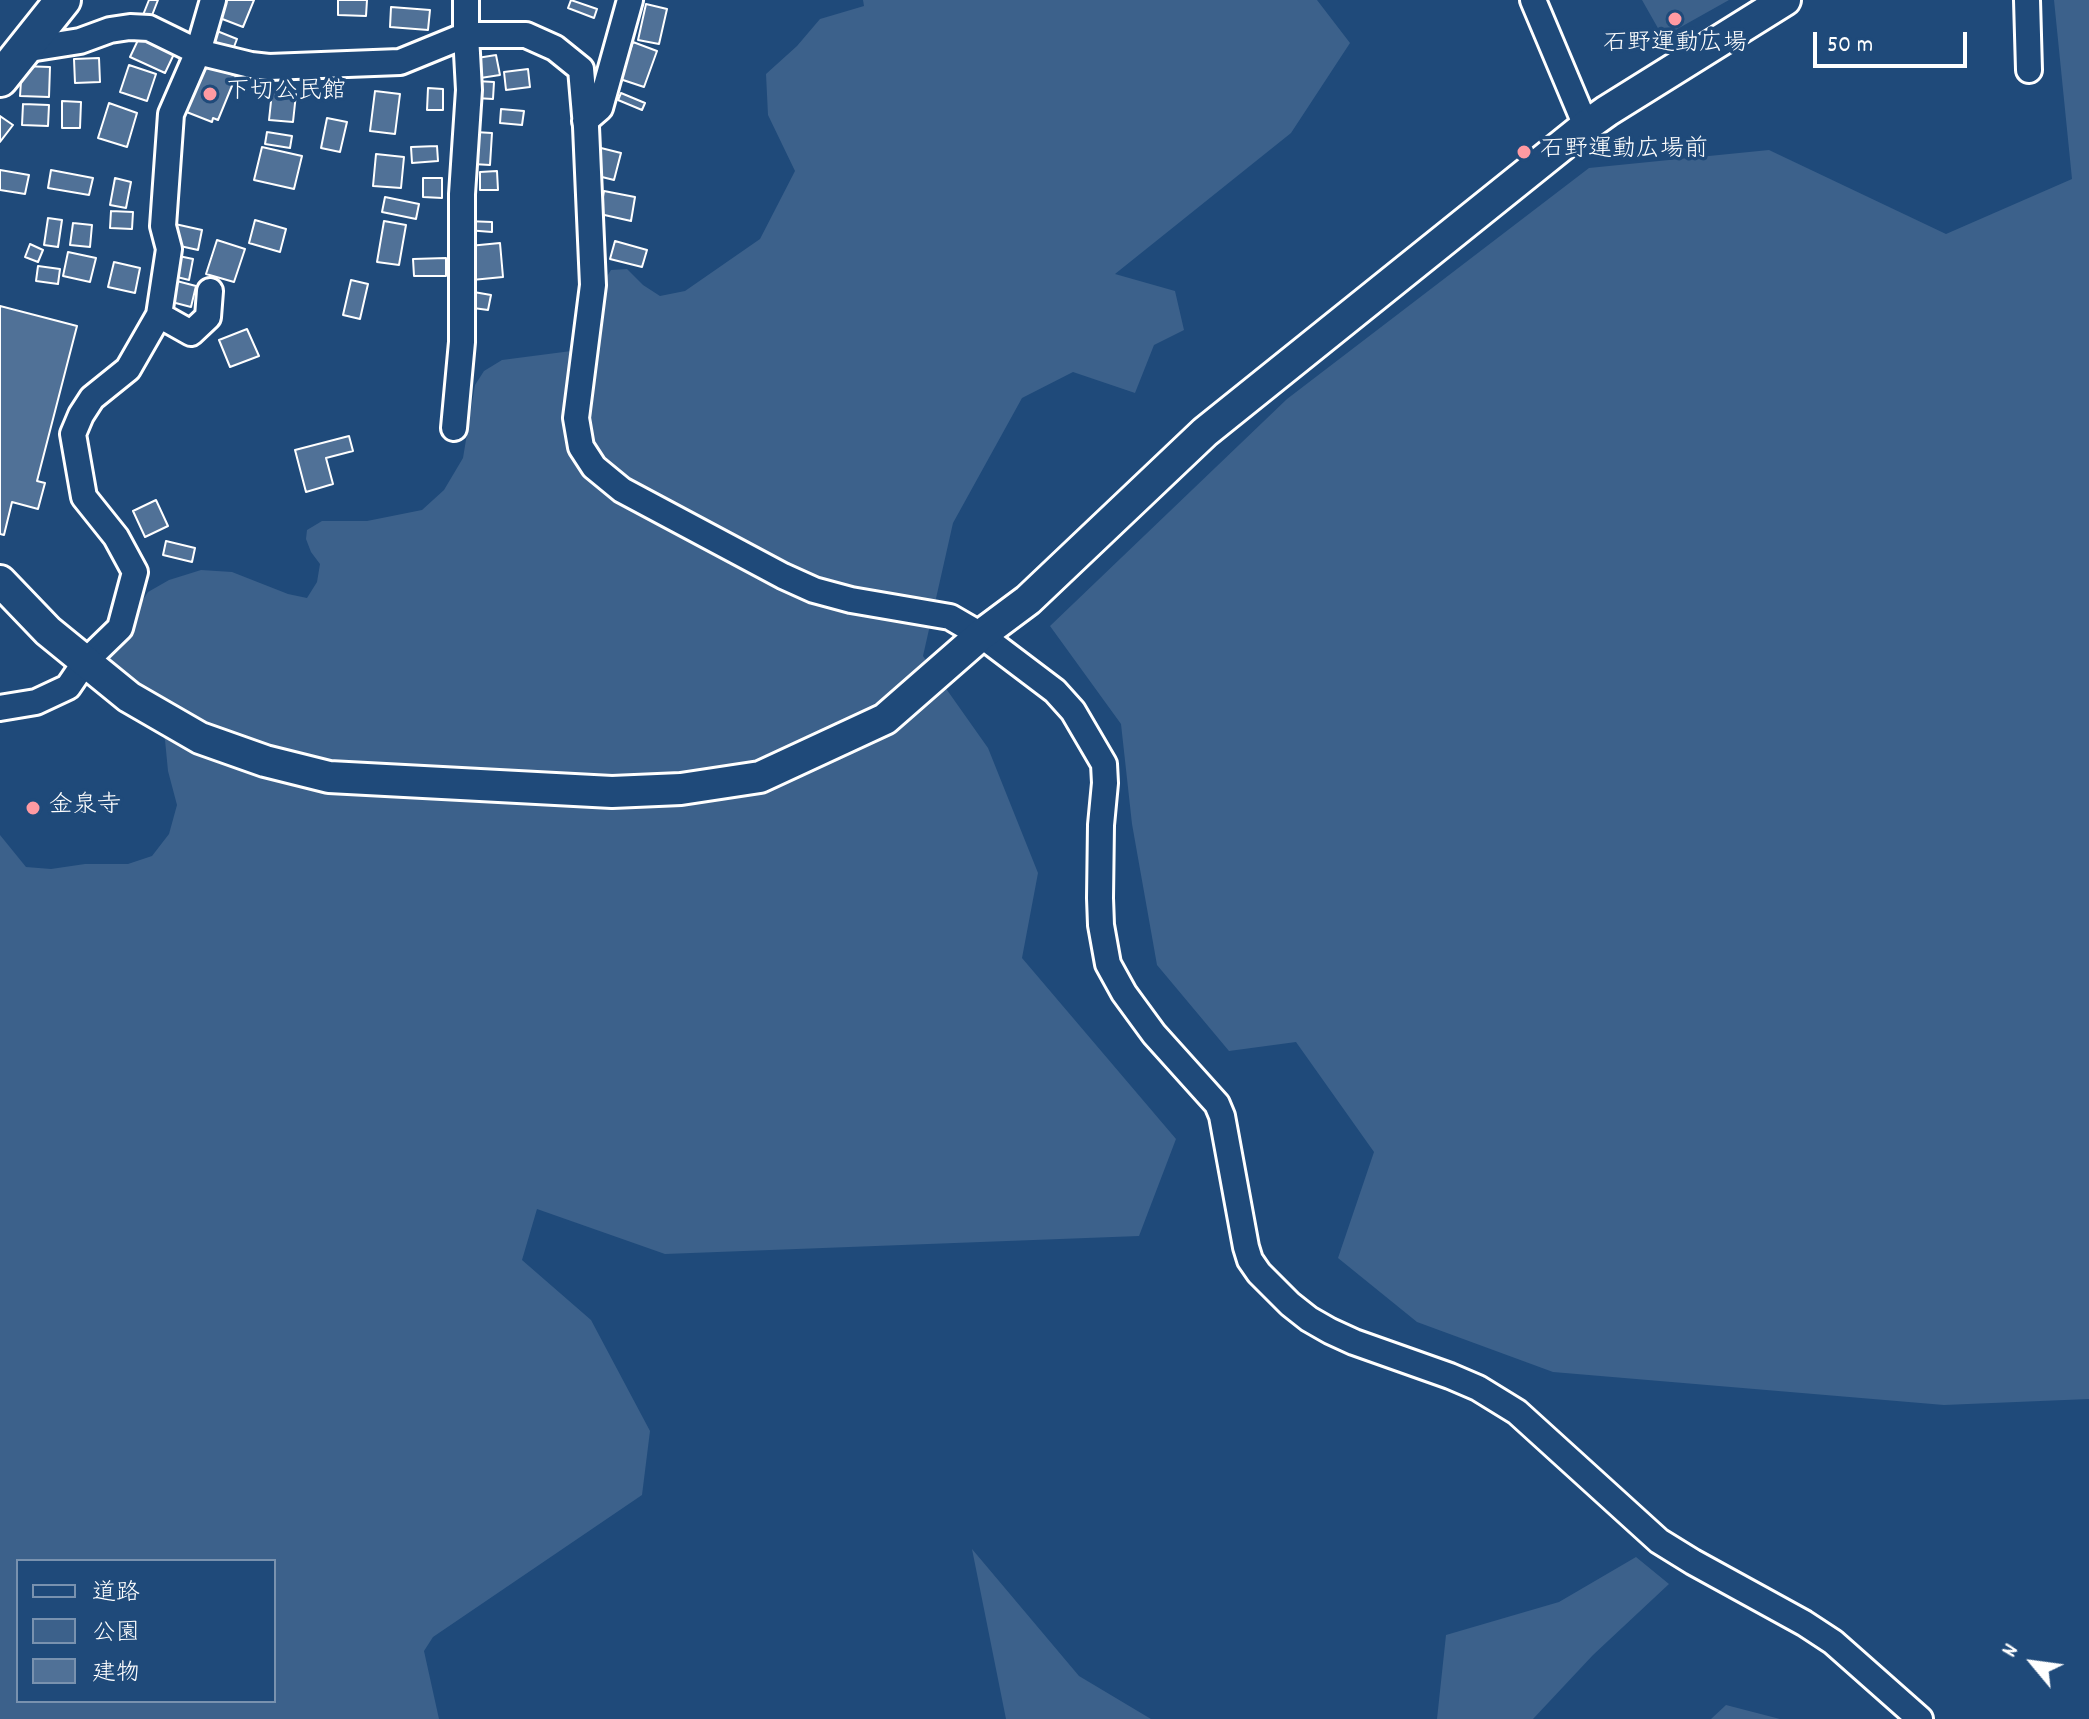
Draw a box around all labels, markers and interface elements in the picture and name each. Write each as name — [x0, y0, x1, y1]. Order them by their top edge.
marker: 石野運動広場 — [1666, 10, 1684, 28]
scale bar — [1817, 16, 1971, 66]
text: 50 m — [1827, 29, 1873, 63]
place label: 石野運動広場 — [1603, 32, 1747, 60]
place label: 下切公民館 — [226, 80, 346, 108]
marker: 下切公民館 — [201, 85, 219, 103]
place label: 石野運動広場前 — [1540, 138, 1708, 166]
marker: 石野運動広場前 — [1515, 143, 1533, 161]
place label: 金泉寺 — [49, 794, 121, 822]
marker: 金泉寺 — [24, 799, 42, 817]
legend — [16, 1559, 276, 1703]
text: 道路 — [92, 1577, 140, 1611]
text: 公園 — [92, 1617, 140, 1651]
north arrow — [1993, 1623, 2073, 1703]
text: N — [1995, 1639, 2028, 1663]
text: 建物 — [92, 1657, 140, 1691]

